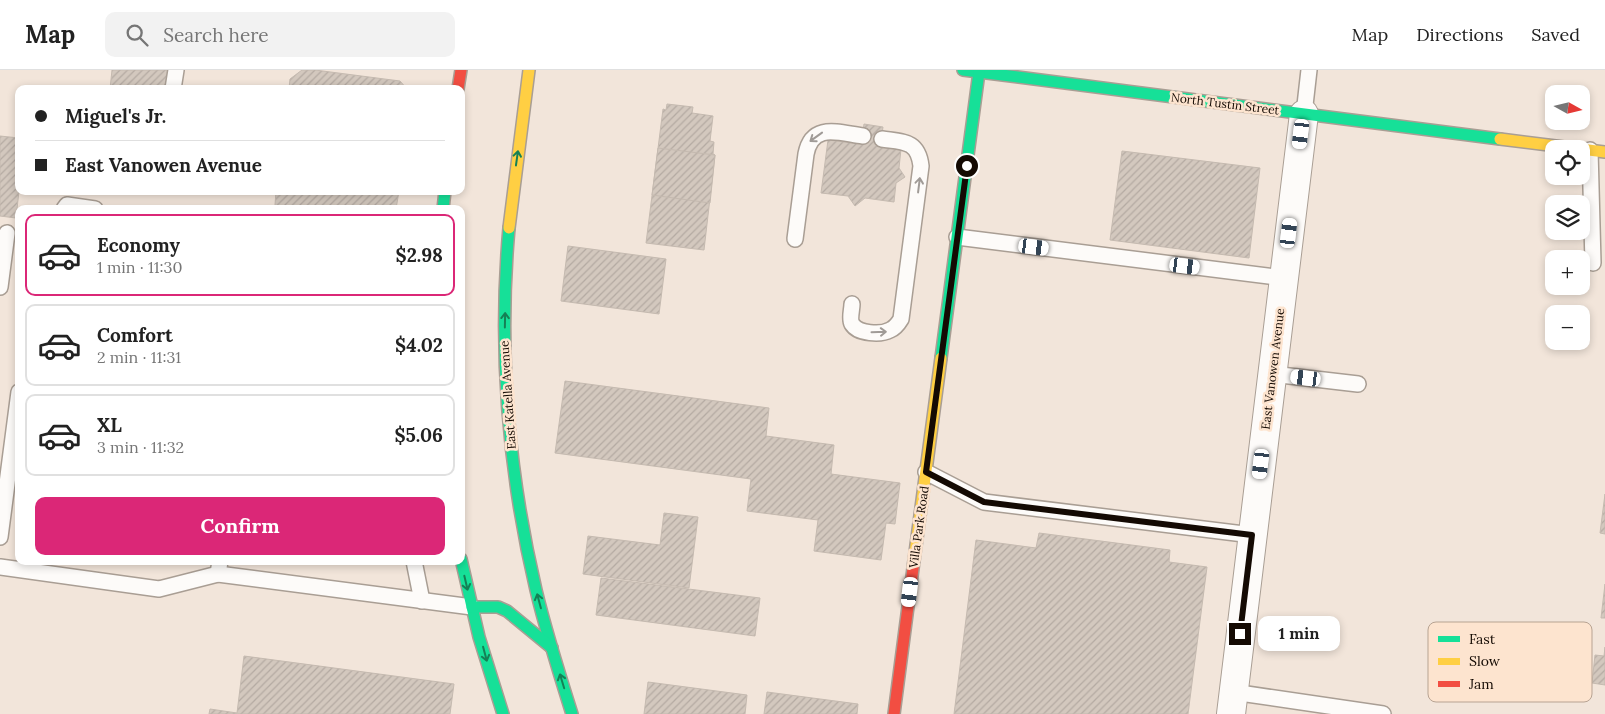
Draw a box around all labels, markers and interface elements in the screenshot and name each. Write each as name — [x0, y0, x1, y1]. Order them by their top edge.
search box — [105, 12, 455, 57]
text: Map — [25, 19, 75, 50]
icon: search — [123, 21, 151, 49]
text: Search here — [163, 23, 269, 47]
text: Map — [1352, 23, 1388, 46]
text: Directions — [1416, 23, 1503, 46]
text: Saved — [1531, 23, 1580, 46]
north arrow — [1545, 85, 1590, 130]
map controls — [1545, 85, 1590, 350]
street label: North Tustin Street — [1170, 89, 1280, 118]
text: Miguel's Jr. — [65, 104, 166, 128]
car — [1291, 118, 1310, 150]
one-way arrow — [809, 132, 823, 142]
button: locate — [1545, 140, 1590, 185]
one-way arrow — [512, 151, 522, 167]
text: East Vanowen Avenue — [65, 153, 262, 177]
route start — [956, 155, 978, 177]
one-way arrow — [914, 178, 924, 194]
button: layers — [1545, 195, 1590, 240]
car — [1279, 217, 1298, 249]
icon: car — [37, 233, 82, 278]
text: Economy — [97, 233, 180, 257]
car — [1018, 238, 1049, 256]
text: $2.98 — [395, 243, 443, 267]
button: + — [1545, 250, 1590, 295]
text: 1 min · 11:30 — [97, 257, 182, 277]
car — [1169, 257, 1200, 275]
button: − — [1545, 305, 1590, 350]
street label: East Vanowen Avenue — [1258, 307, 1287, 430]
one-way arrow — [500, 313, 509, 329]
icon: car — [37, 323, 82, 368]
text: Comfort — [97, 323, 173, 347]
one-way arrow — [870, 327, 886, 336]
text: $4.02 — [395, 333, 443, 357]
street label: East Katella Avenue — [496, 340, 519, 450]
text: 2 min · 11:31 — [97, 347, 181, 367]
car — [1290, 369, 1321, 387]
icon: car — [37, 413, 82, 458]
text: XL — [97, 413, 122, 437]
text: $5.06 — [394, 423, 443, 447]
text: 3 min · 11:32 — [97, 437, 184, 457]
car — [1251, 448, 1270, 480]
street label: Villa Park Road — [905, 485, 932, 570]
button: Confirm — [35, 497, 445, 555]
one-way arrow — [462, 574, 471, 590]
car — [900, 576, 919, 608]
one-way arrow — [533, 593, 543, 609]
callout: 1 min — [1258, 616, 1340, 652]
legend — [1428, 622, 1592, 702]
route end — [1229, 623, 1251, 645]
text: 1 min — [1279, 623, 1319, 643]
text: Fast — [1469, 630, 1496, 648]
one-way arrow — [480, 646, 490, 662]
text: Slow — [1469, 652, 1501, 670]
one-way arrow — [556, 673, 566, 689]
text: Jam — [1468, 675, 1494, 693]

